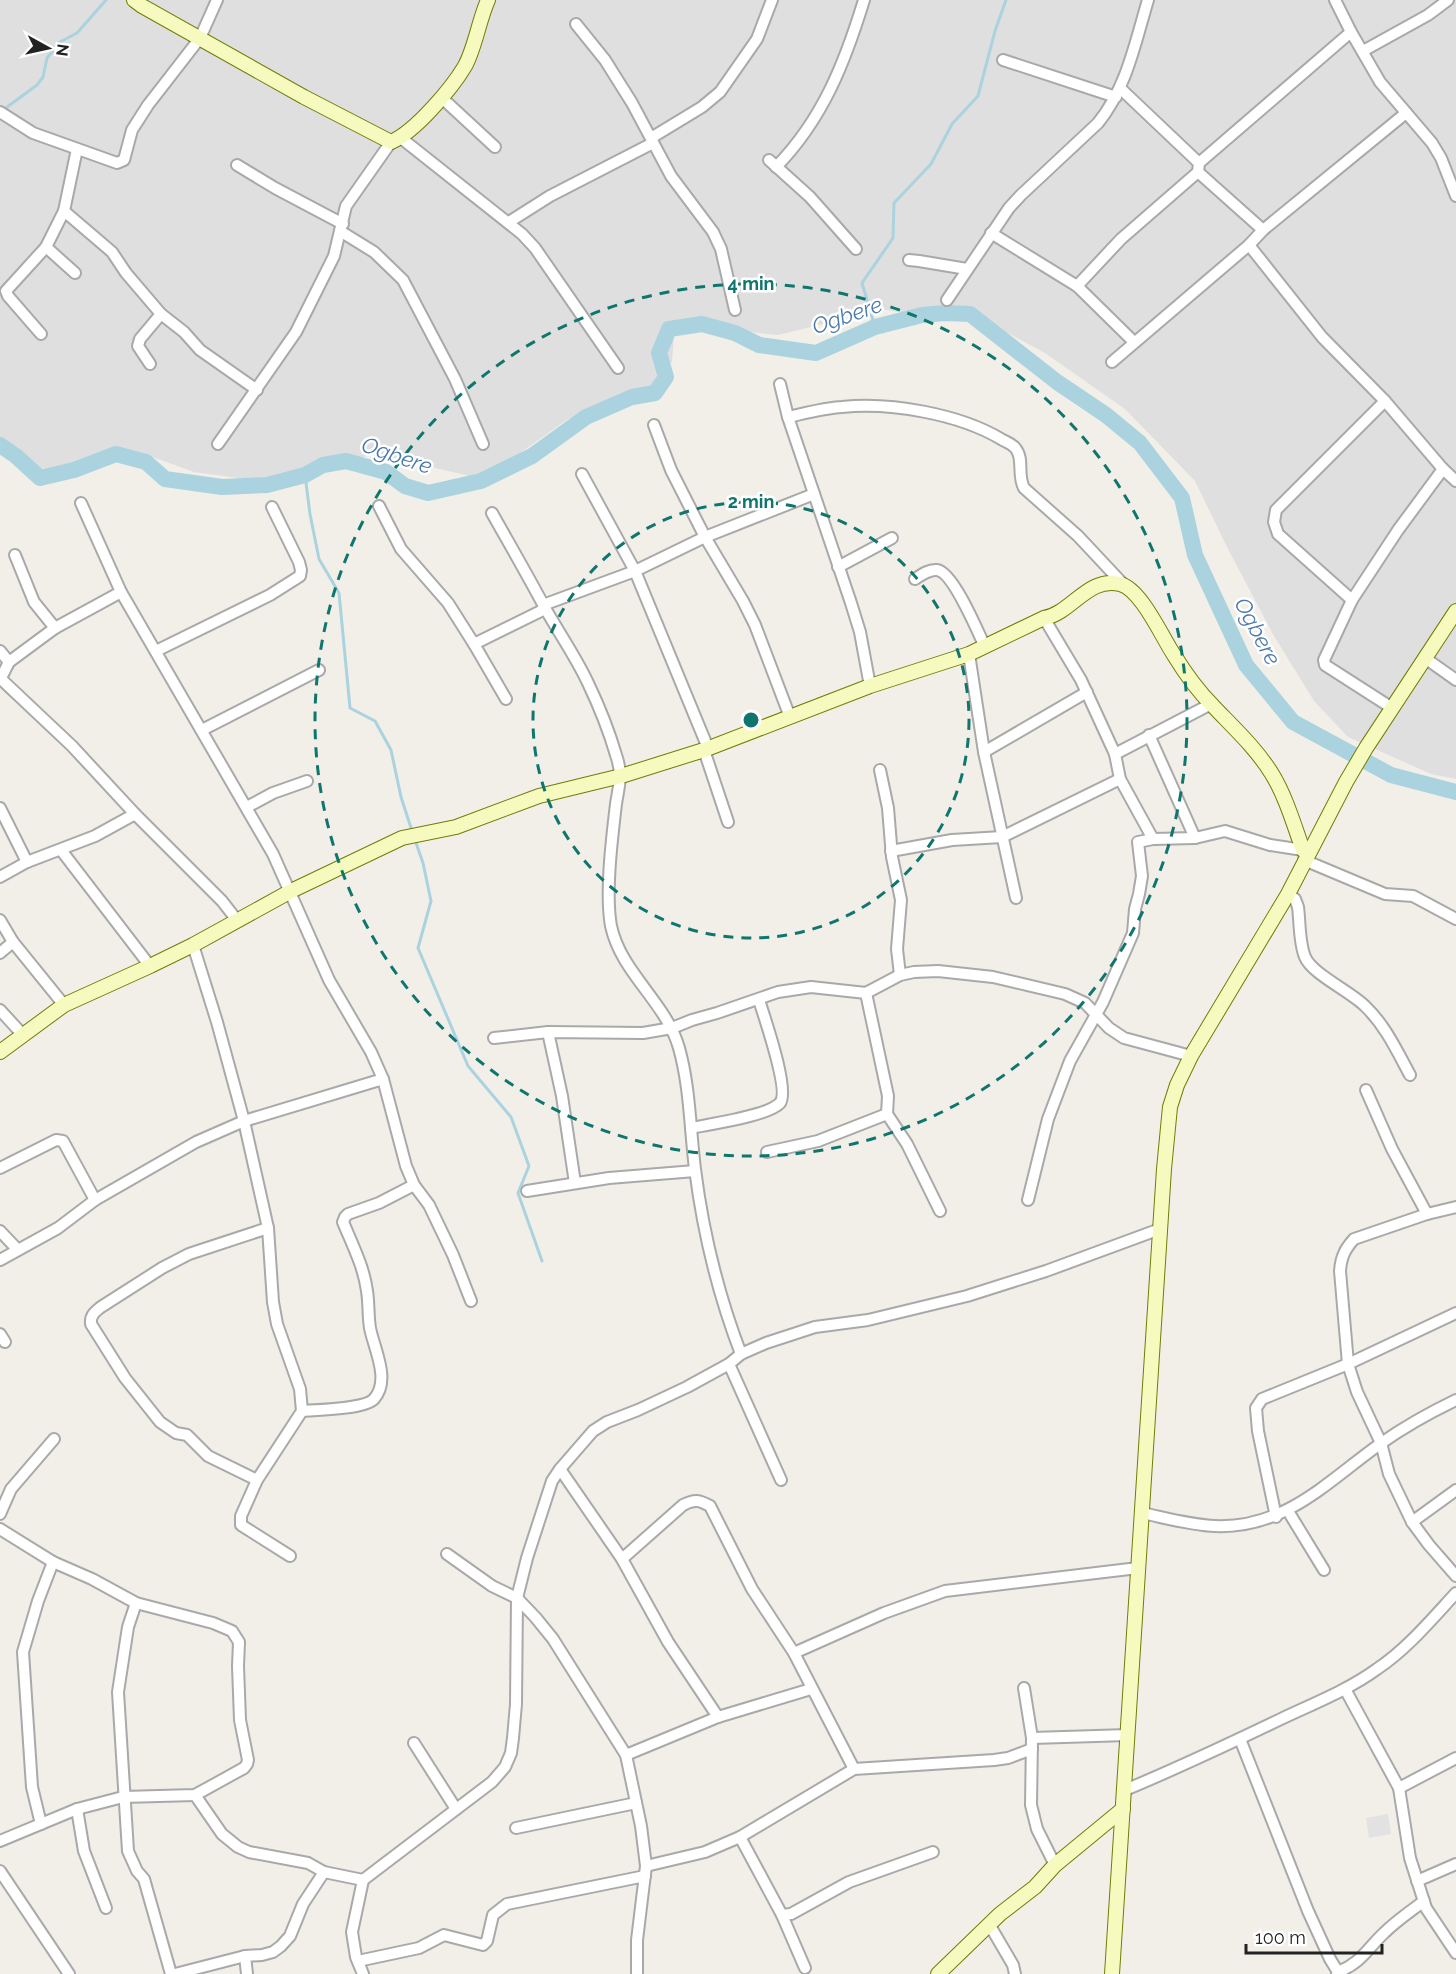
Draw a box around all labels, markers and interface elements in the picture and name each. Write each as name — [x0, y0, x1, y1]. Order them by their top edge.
north arrow — [18, 18, 78, 78]
text: N — [52, 43, 73, 57]
text: 4 min — [728, 273, 774, 294]
water label: Ogbere — [808, 291, 886, 339]
water label: Ogbere — [358, 431, 436, 479]
text: 2 min — [728, 491, 774, 512]
water label: Ogbere — [1229, 593, 1287, 669]
centre of rings — [741, 710, 761, 730]
scale bar — [1246, 1917, 1382, 1955]
text: 100 m — [1255, 1927, 1306, 1948]

